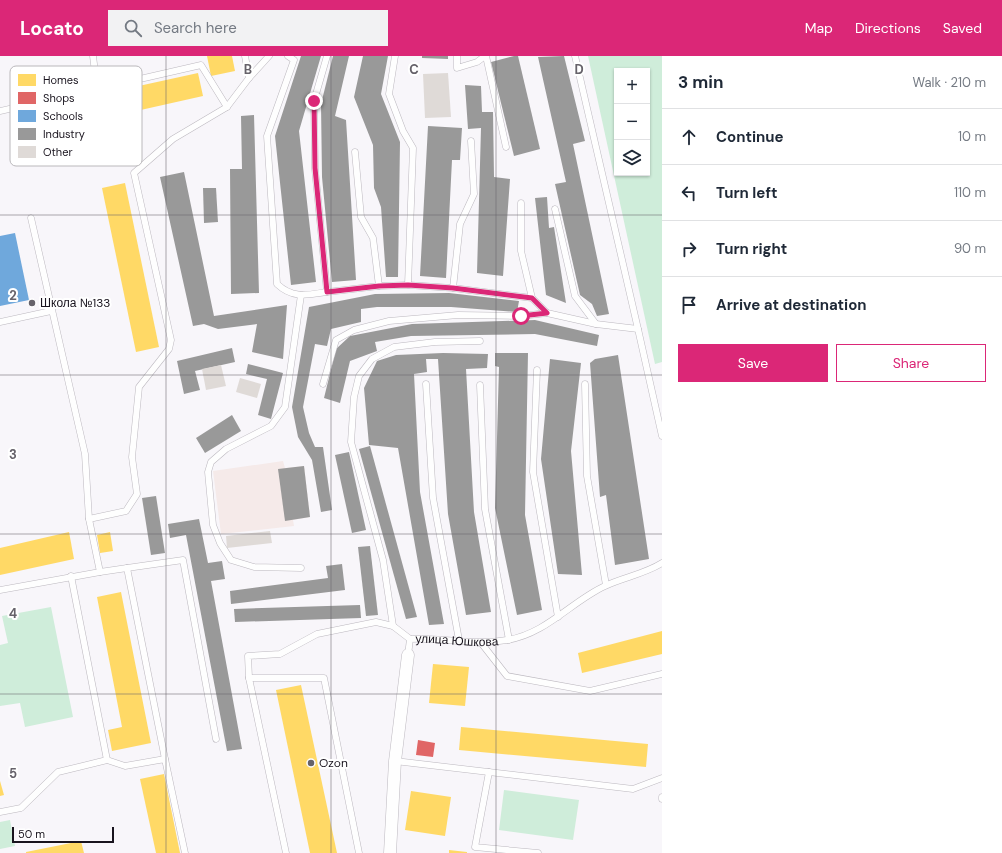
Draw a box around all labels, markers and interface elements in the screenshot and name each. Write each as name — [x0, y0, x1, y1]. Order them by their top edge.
search box — [108, 10, 388, 46]
text: Locato — [20, 16, 84, 41]
icon: search — [122, 17, 144, 39]
text: Search here — [154, 18, 237, 38]
text: Map — [805, 19, 833, 37]
text: Directions — [855, 19, 921, 37]
text: Saved — [943, 19, 982, 37]
text: B — [244, 61, 252, 78]
text: C — [409, 61, 419, 78]
text: D — [574, 61, 584, 78]
legend — [10, 66, 142, 166]
map controls — [614, 68, 650, 176]
button: + — [614, 68, 650, 104]
text: 3 min — [678, 71, 723, 93]
text: Homes — [43, 73, 79, 87]
text: Walk · 210 m — [913, 74, 986, 91]
text: Shops — [43, 91, 75, 105]
route end — [305, 92, 323, 110]
button: − — [614, 104, 650, 140]
text: Schools — [43, 109, 83, 123]
icon: ahead — [678, 126, 700, 148]
text: Industry — [43, 127, 85, 141]
text: Continue — [716, 127, 784, 147]
text: 10 m — [958, 128, 986, 145]
button: layers — [614, 140, 650, 176]
text: Other — [43, 145, 72, 159]
icon: left — [678, 182, 700, 204]
text: Turn left — [716, 183, 777, 203]
text: 110 m — [954, 184, 986, 201]
icon: right — [678, 238, 700, 260]
text: Turn right — [716, 239, 787, 259]
text: 90 m — [954, 240, 986, 257]
text: 2 — [9, 287, 17, 304]
icon: arrive — [678, 294, 700, 316]
place label: Школа №133 — [40, 295, 110, 311]
text: Arrive at destination — [716, 295, 867, 315]
marker: Школа №133 — [27, 298, 37, 308]
route start — [512, 307, 530, 325]
button: Save — [678, 344, 828, 382]
button: Share — [836, 344, 986, 382]
text: 3 — [9, 446, 17, 463]
text: 4 — [9, 605, 17, 622]
street label: улица Юшкова — [415, 631, 499, 650]
place label: Ozon — [319, 755, 348, 771]
marker: Ozon — [306, 758, 316, 768]
text: 5 — [9, 765, 17, 782]
scale bar — [12, 825, 114, 844]
text: 50 m — [18, 827, 45, 841]

